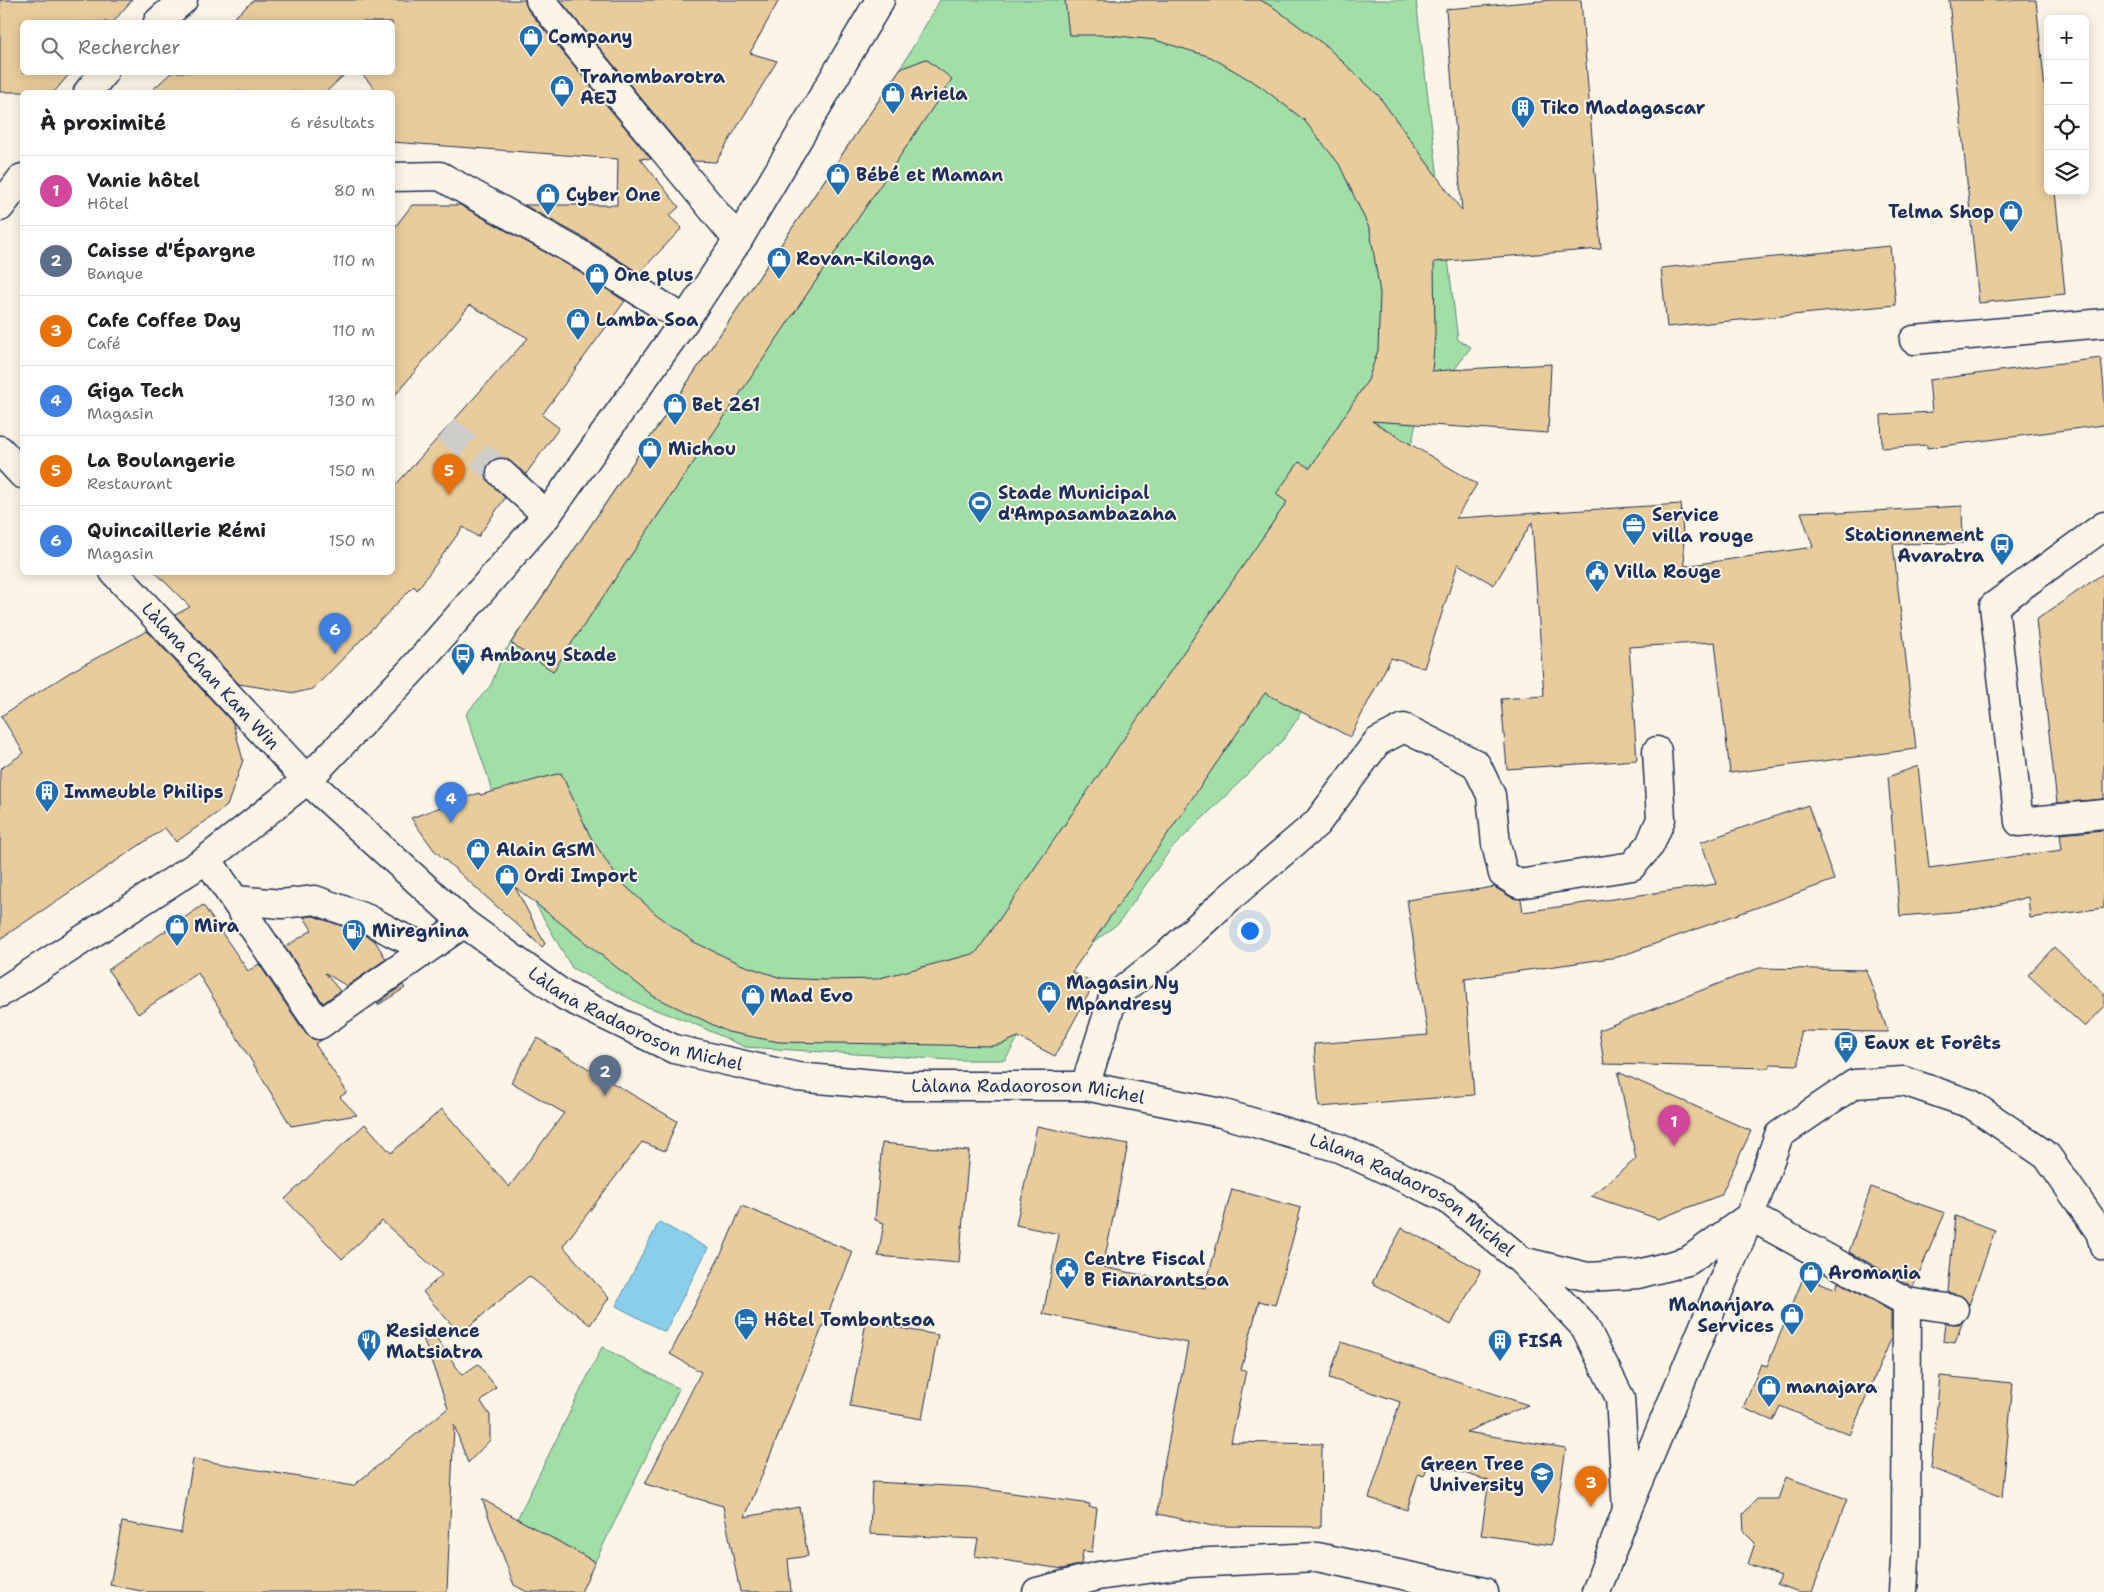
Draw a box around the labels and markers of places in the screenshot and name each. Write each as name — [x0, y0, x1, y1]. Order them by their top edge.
shop icon: Company — [518, 24, 544, 58]
place label: Company — [548, 25, 633, 49]
place label: Tranombarotra AEJ — [580, 65, 726, 110]
shop icon: Tranombarotra AEJ — [549, 74, 575, 108]
shop icon: Ariela — [880, 81, 906, 115]
place label: Ariela — [910, 82, 968, 106]
building icon: Tiko Madagascar — [1510, 95, 1536, 129]
place label: Tiko Madagascar — [1540, 96, 1706, 120]
shop icon: Bébé et Maman — [825, 162, 851, 196]
place label: Bébé et Maman — [856, 163, 1003, 187]
shop icon: Cyber One — [535, 182, 561, 216]
place label: Cyber One — [566, 183, 661, 207]
shop icon: Telma Shop — [1998, 199, 2024, 233]
place label: Telma Shop — [1888, 200, 1994, 224]
shop icon: Rovan-Kilonga — [766, 246, 792, 280]
place label: Rovan-Kilonga — [796, 247, 935, 271]
shop icon: One plus — [584, 262, 610, 296]
place label: One plus — [614, 263, 694, 287]
shop icon: Lamba Soa — [565, 307, 591, 341]
place label: Lamba Soa — [596, 308, 699, 332]
shop icon: Bet 261 — [662, 392, 688, 426]
place label: Bet 261 — [692, 393, 760, 417]
shop icon: Michou — [637, 436, 663, 470]
place label: Michou — [668, 437, 736, 461]
pin: 5 — [433, 454, 465, 495]
place label: Stade Municipal d'Ampasambazaha — [998, 481, 1177, 526]
sports icon: Stade Municipal d'Ampasambazaha — [967, 490, 993, 524]
place label: Service villa rouge — [1652, 503, 1754, 548]
office icon: Service villa rouge — [1621, 512, 1647, 546]
place label: Stationnement Avaratra — [1845, 523, 1985, 568]
bus stop icon: Stationnement Avaratra — [1989, 532, 2015, 566]
public building icon: Villa Rouge — [1584, 559, 1610, 593]
place label: Villa Rouge — [1614, 560, 1722, 584]
pin: 6 — [319, 613, 351, 654]
bus stop icon: Ambany Stade — [450, 642, 476, 676]
place label: Ambany Stade — [480, 643, 617, 667]
building icon: Immeuble Philips — [34, 779, 60, 813]
place label: Immeuble Philips — [64, 780, 223, 804]
pin: 4 — [435, 782, 467, 823]
shop icon: Alain GSM — [465, 837, 491, 871]
place label: Alain GSM — [496, 838, 596, 862]
shop icon: Ordi Import — [494, 863, 520, 897]
place label: Ordi Import — [524, 864, 638, 888]
shop icon: Mira — [164, 913, 190, 947]
place label: Mira — [194, 914, 240, 938]
fuel station icon: Miregnina — [341, 918, 367, 952]
place label: Miregnina — [372, 919, 470, 943]
place label: Magasin Ny Mpandresy — [1066, 971, 1179, 1016]
shop icon: Magasin Ny Mpandresy — [1036, 980, 1062, 1014]
shop icon: Mad Evo — [740, 983, 766, 1017]
place label: Mad Evo — [770, 984, 853, 1008]
bus stop icon: Eaux et Forêts — [1833, 1030, 1859, 1064]
place label: Eaux et Forêts — [1864, 1031, 2001, 1055]
pin: 2 — [589, 1055, 621, 1096]
pin: 1 — [1658, 1105, 1690, 1146]
place label: Centre Fiscal B Fianarantsoa — [1084, 1247, 1229, 1292]
public building icon: Centre Fiscal B Fianarantsoa — [1054, 1256, 1080, 1290]
shop icon: Aromania — [1798, 1260, 1824, 1294]
place label: Aromania — [1828, 1261, 1922, 1285]
place label: Mananjara Services — [1669, 1293, 1775, 1338]
shop icon: Mananjara Services — [1779, 1302, 1805, 1336]
hotel icon: Hôtel Tombontsoa — [733, 1307, 759, 1341]
place label: Hôtel Tombontsoa — [764, 1308, 936, 1332]
place label: Residence Matsiatra — [386, 1319, 483, 1364]
restaurant icon: Residence Matsiatra — [356, 1328, 382, 1362]
building icon: FISA — [1487, 1328, 1513, 1362]
place label: FISA — [1518, 1329, 1563, 1353]
shop icon: manajara — [1756, 1374, 1782, 1408]
place label: manajara — [1786, 1375, 1878, 1399]
place label: Green Tree University — [1421, 1452, 1524, 1497]
school or university icon: Green Tree University — [1529, 1461, 1555, 1495]
pin: 3 — [1575, 1466, 1607, 1507]

